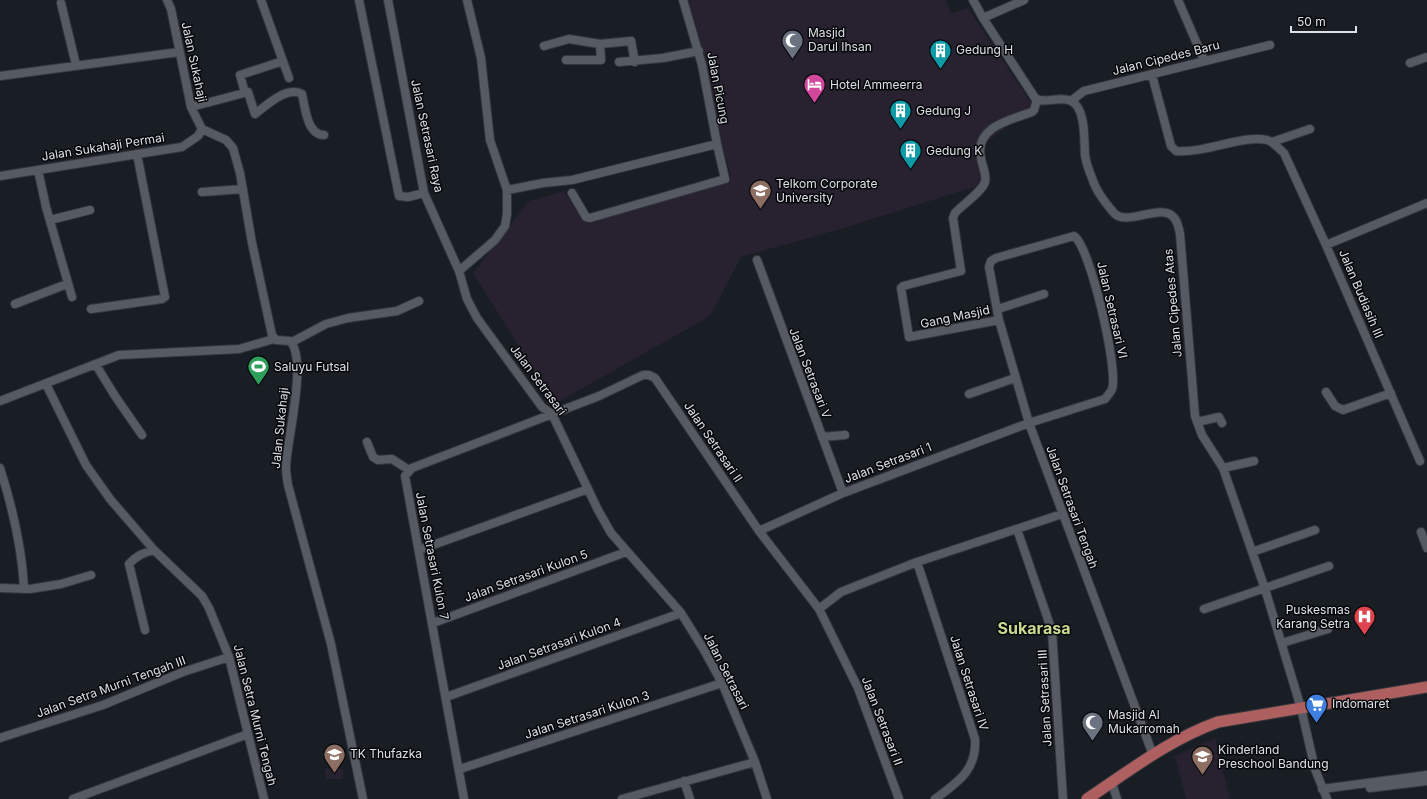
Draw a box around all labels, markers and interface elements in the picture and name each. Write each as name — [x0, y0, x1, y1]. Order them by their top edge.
scale bar — [1291, 8, 1356, 34]
text: 50 m — [1297, 14, 1326, 29]
street label: Jalan Sukahaji — [179, 20, 210, 103]
place label: Masjid Darul Ihsan — [808, 25, 872, 54]
mosque icon: Masjid Darul Ihsan — [779, 27, 805, 60]
building icon: Gedung H — [927, 37, 953, 70]
street label: Jalan Cipedes Baru — [1111, 37, 1221, 78]
place label: Gedung H — [956, 42, 1013, 57]
street label: Jalan Picung — [704, 51, 733, 125]
hotel icon: Hotel Ammeerra — [802, 72, 828, 105]
place label: Hotel Ammeerra — [830, 77, 922, 92]
street label: Jalan Setrasari Raya — [408, 78, 447, 194]
building icon: Gedung J — [887, 98, 913, 131]
place label: Gedung J — [916, 103, 971, 118]
street label: Jalan Sukahaji Permai — [40, 129, 166, 164]
building icon: Gedung K — [897, 138, 923, 171]
place label: Gedung K — [926, 143, 982, 158]
place label: Telkom Corporate University — [776, 176, 877, 205]
school or university icon: Telkom Corporate University — [748, 178, 774, 211]
street label: Jalan Budiasih III — [1336, 247, 1387, 340]
street label: Jalan Cipedes Atas — [1160, 248, 1185, 358]
street label: Jalan Setrasari VI — [1094, 260, 1131, 360]
street label: Gang Masjid — [919, 302, 991, 331]
street label: Jalan Setrasari V — [786, 325, 835, 420]
street label: Jalan Setrasari — [507, 342, 570, 418]
sports icon: Saluyu Futsal — [245, 354, 271, 387]
place label: Saluyu Futsal — [274, 359, 349, 374]
street label: Jalan Sukahaji — [268, 387, 291, 469]
street label: Jalan Setrasari II — [681, 399, 746, 485]
street label: Jalan Setrasari 1 — [842, 439, 934, 486]
street label: Jalan Setrasari Tengah — [1043, 443, 1102, 570]
street label: Jalan Setrasari Kulon 7 — [413, 491, 452, 621]
street label: Jalan Setrasari Kulon 5 — [462, 546, 590, 605]
place label: Puskesmas Karang Setra — [1276, 602, 1350, 631]
hospital icon: Puskesmas Karang Setra — [1352, 604, 1378, 637]
street label: Jalan Setrasari Kulon 4 — [495, 614, 623, 673]
district label: Sukarasa — [998, 618, 1070, 638]
street label: Jalan Setrasari — [701, 630, 752, 712]
street label: Jalan Setrasari IV — [947, 633, 992, 732]
street label: Jalan Setra Murni Tengah — [231, 643, 280, 787]
street label: Jalan Setrasari III — [1034, 649, 1055, 747]
street label: Jalan Setra Murni Tengah III — [34, 652, 188, 721]
street label: Jalan Setrasari II — [859, 674, 906, 767]
street label: Jalan Setrasari Kulon 3 — [523, 687, 651, 742]
supermarket icon: Indomaret — [1304, 691, 1330, 724]
place label: Indomaret — [1332, 696, 1389, 711]
place label: Masjid Al Mukarromah — [1108, 707, 1180, 736]
mosque icon: Masjid Al Mukarromah — [1080, 709, 1106, 742]
school or university icon: TK Thufazka — [321, 741, 347, 774]
place label: Kinderland Preschool Bandung — [1218, 742, 1329, 771]
school or university icon: Kinderland Preschool Bandung — [1190, 744, 1216, 777]
place label: TK Thufazka — [350, 746, 422, 761]

